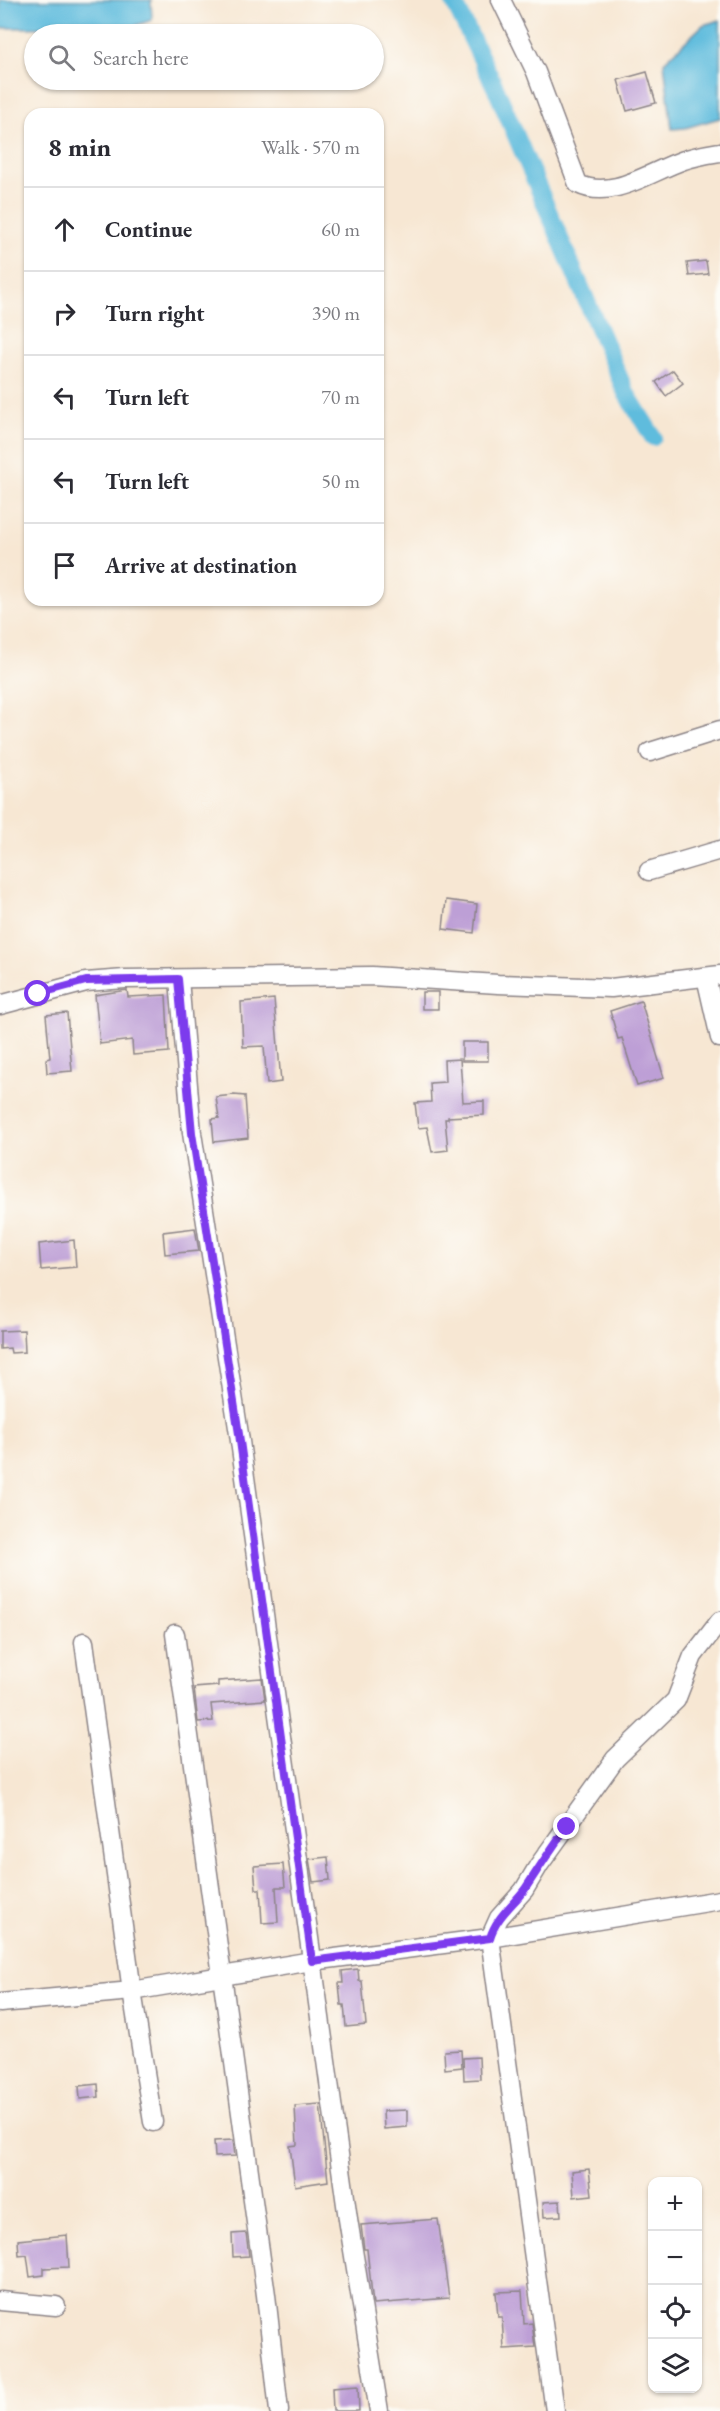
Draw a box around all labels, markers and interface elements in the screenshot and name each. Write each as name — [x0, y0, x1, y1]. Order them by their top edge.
search box — [24, 24, 384, 90]
icon: search — [45, 41, 78, 74]
text: Search here — [93, 43, 188, 72]
text: 8 min — [48, 130, 111, 164]
text: Walk · 570 m — [261, 134, 360, 160]
icon: ahead — [48, 213, 81, 246]
text: Continue — [105, 215, 192, 244]
text: 60 m — [321, 216, 360, 242]
icon: right — [48, 297, 81, 330]
text: Turn right — [105, 299, 204, 328]
text: 390 m — [312, 300, 360, 326]
icon: left — [48, 381, 81, 414]
text: Turn left — [105, 383, 189, 412]
text: 70 m — [321, 384, 360, 410]
icon: left — [48, 465, 81, 498]
text: Turn left — [105, 467, 189, 496]
text: 50 m — [321, 468, 360, 494]
icon: arrive — [48, 549, 81, 582]
text: Arrive at destination — [105, 551, 297, 580]
route start — [24, 980, 50, 1006]
route end — [553, 1813, 579, 1839]
map controls — [648, 2177, 702, 2393]
button: + — [648, 2177, 702, 2231]
button: − — [648, 2231, 702, 2285]
button: locate — [648, 2285, 702, 2339]
button: layers — [648, 2339, 702, 2393]

